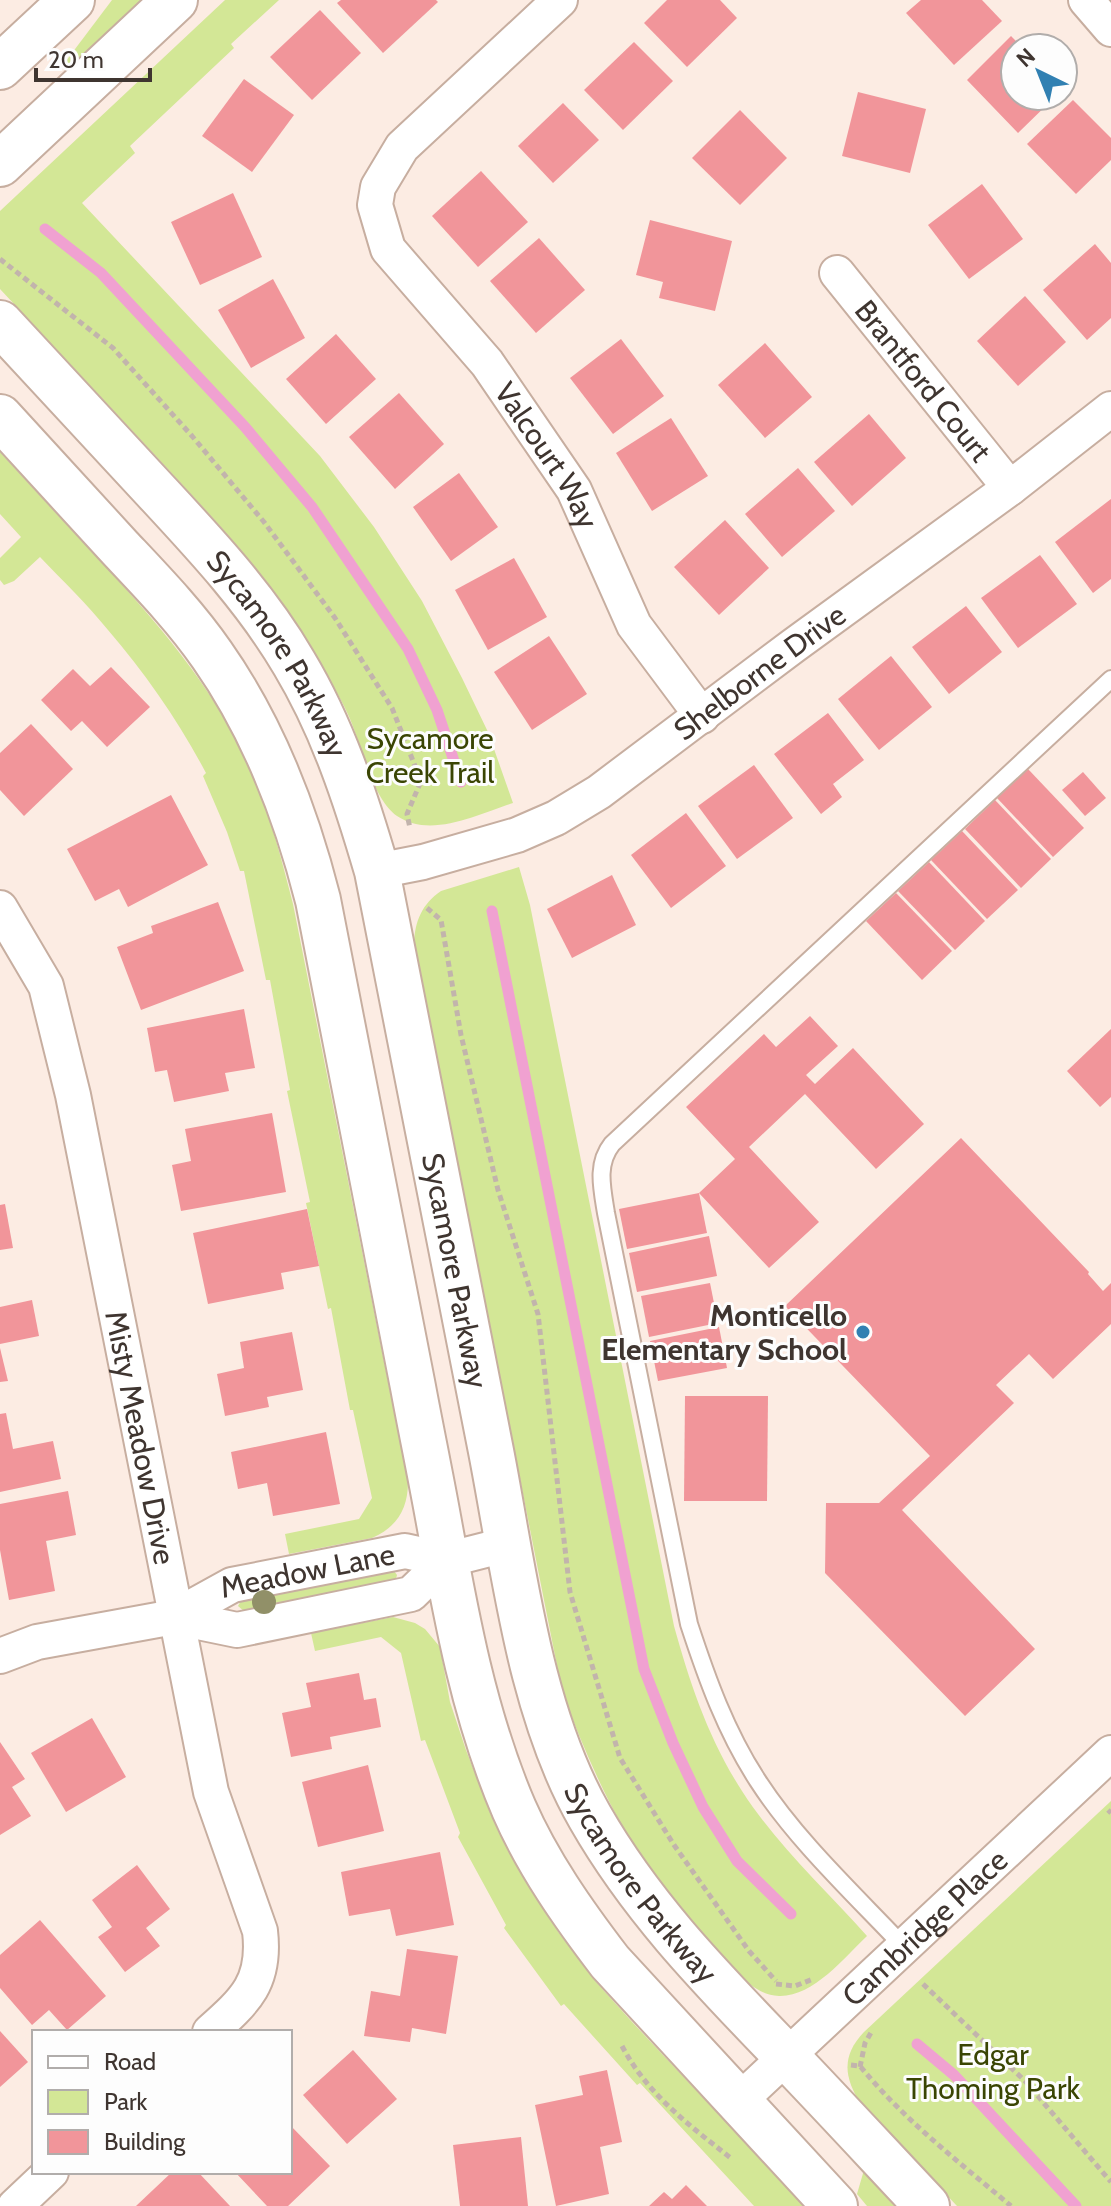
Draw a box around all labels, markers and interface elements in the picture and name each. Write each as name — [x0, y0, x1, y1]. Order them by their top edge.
scale bar — [36, 32, 150, 82]
north arrow — [999, 32, 1079, 112]
text: N — [1011, 43, 1041, 73]
text: 20 m — [48, 45, 104, 74]
street label: Brantford Court — [847, 292, 1000, 469]
street label: Valcourt Way — [487, 375, 607, 534]
street label: Sycamore Parkway — [199, 542, 356, 763]
street label: Shelborne Drive — [666, 596, 853, 748]
park label: Sycamore Creek Trail — [366, 720, 494, 791]
street label: Sycamore Parkway — [414, 1150, 497, 1391]
place label: Monticello Elementary School — [601, 1297, 847, 1368]
street label: Misty Meadow Drive — [98, 1308, 184, 1567]
marker: Monticello Elementary School — [854, 1323, 872, 1341]
street label: Meadow Lane — [217, 1535, 398, 1605]
street label: Sycamore Parkway — [557, 1777, 726, 1990]
street label: Cambridge Place — [834, 1841, 1015, 2014]
legend — [32, 2030, 292, 2174]
park label: Edgar Thoming Park — [906, 2036, 1080, 2107]
text: Road — [104, 2047, 156, 2076]
text: Park — [104, 2087, 147, 2116]
text: Building — [104, 2127, 186, 2156]

